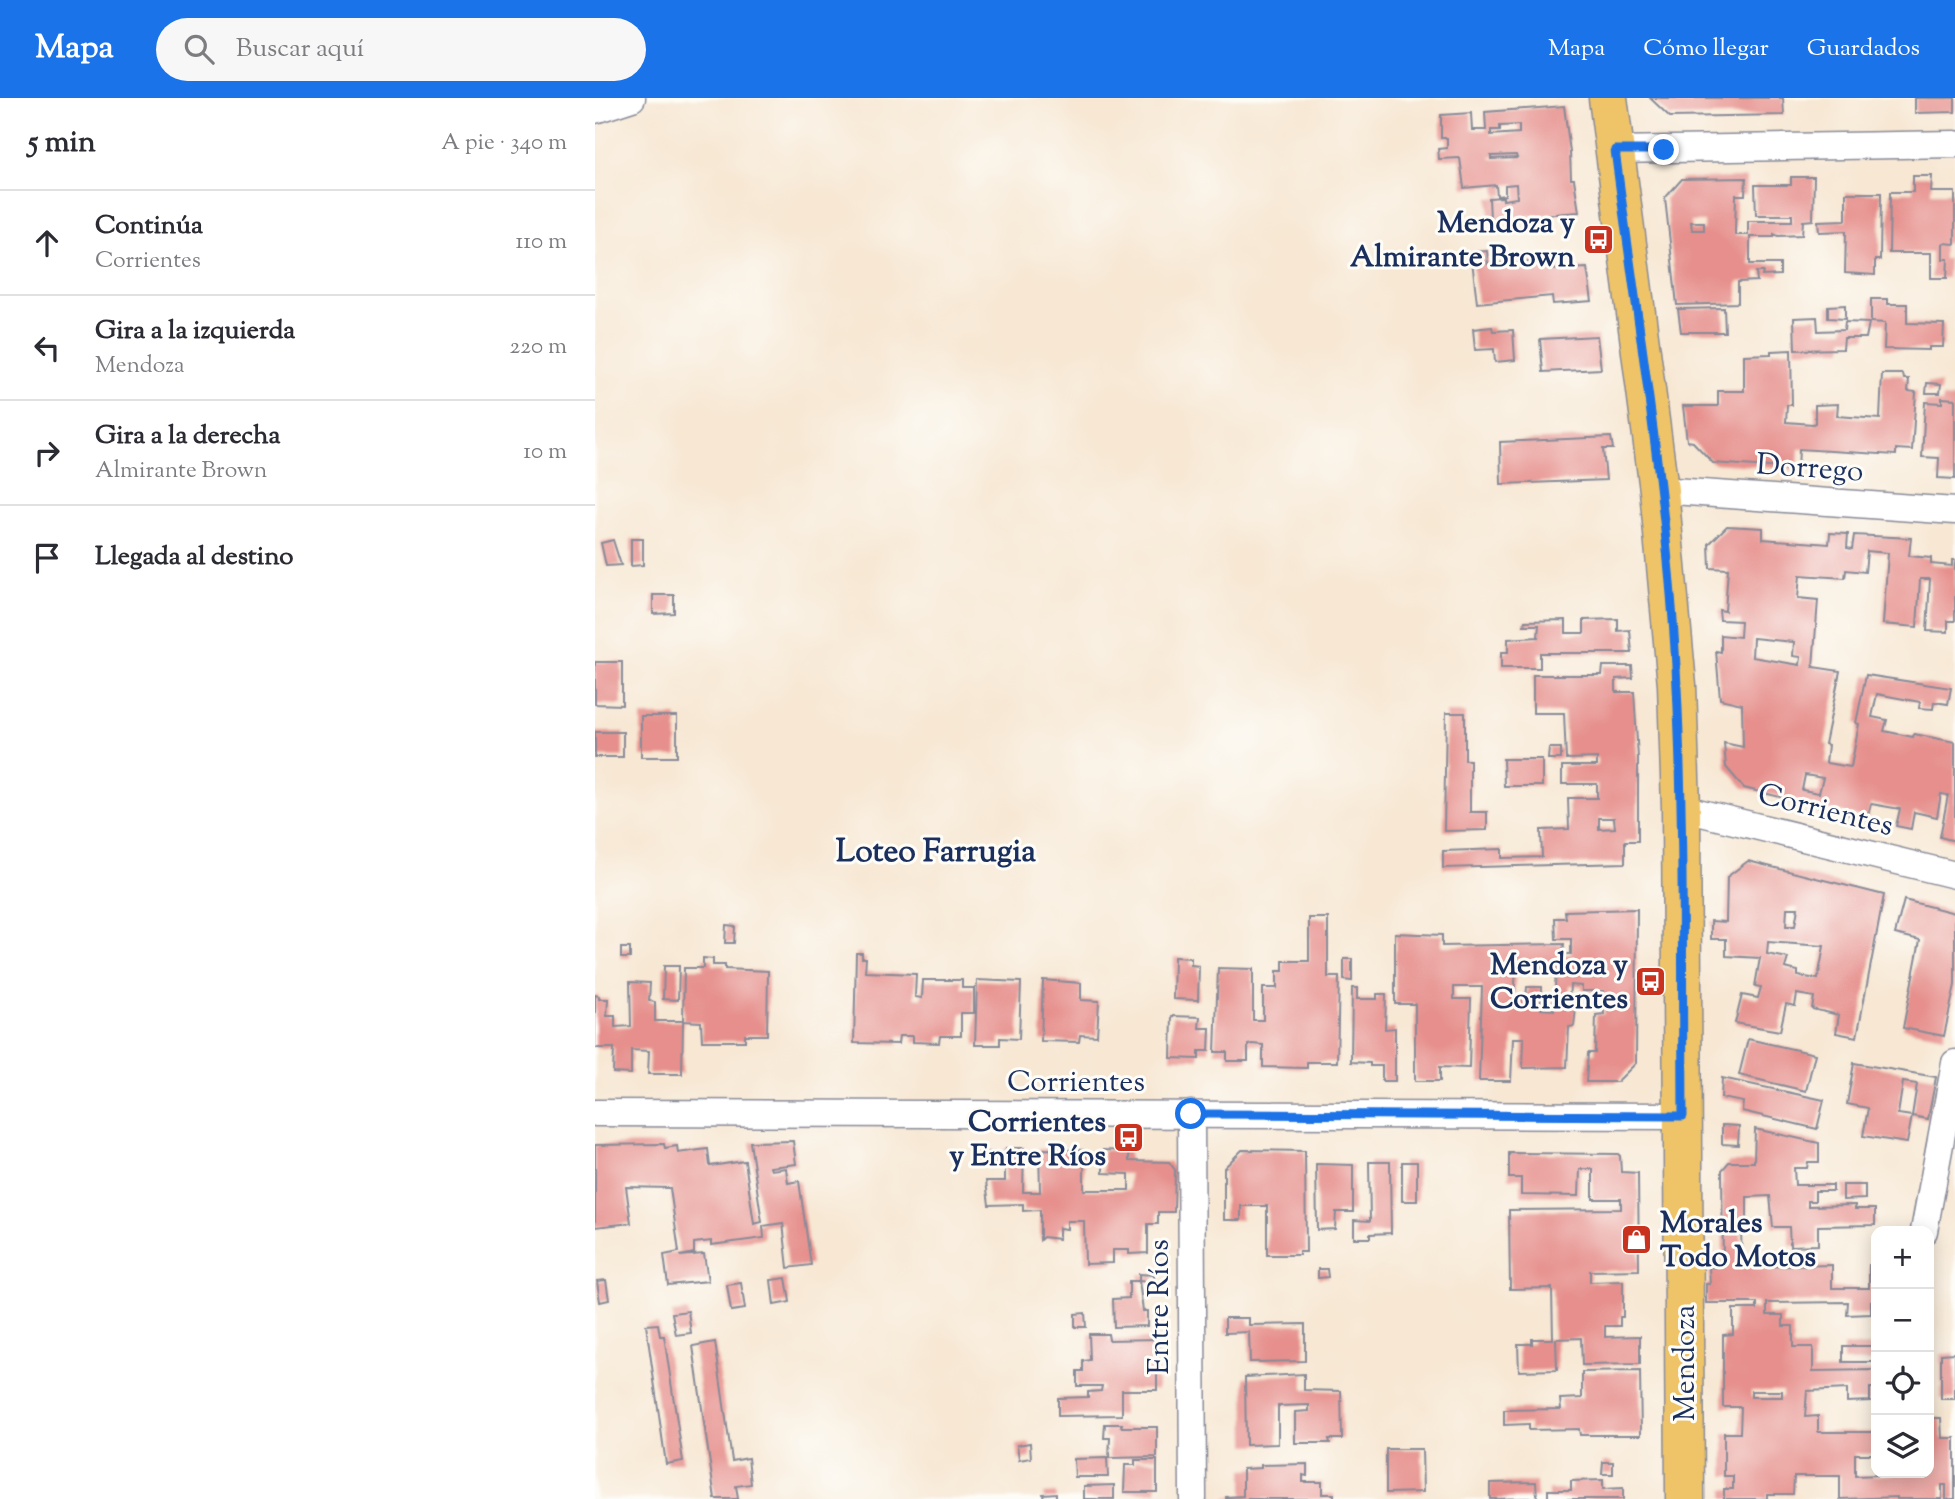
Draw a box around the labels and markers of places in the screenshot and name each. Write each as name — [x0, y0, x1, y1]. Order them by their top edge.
place label: Mendoza y Almirante Brown — [1350, 203, 1575, 280]
bus stop icon: Mendoza y Almirante Brown — [1581, 222, 1615, 256]
place label: Mendoza y Corrientes — [1490, 945, 1628, 1022]
bus stop icon: Mendoza y Corrientes — [1634, 964, 1668, 998]
place label: Corrientes y Entre Ríos — [949, 1102, 1106, 1179]
bus stop icon: Corrientes y Entre Ríos — [1112, 1121, 1146, 1155]
place label: Morales Todo Motos — [1660, 1203, 1816, 1280]
shop icon: Morales Todo Motos — [1620, 1222, 1654, 1256]

